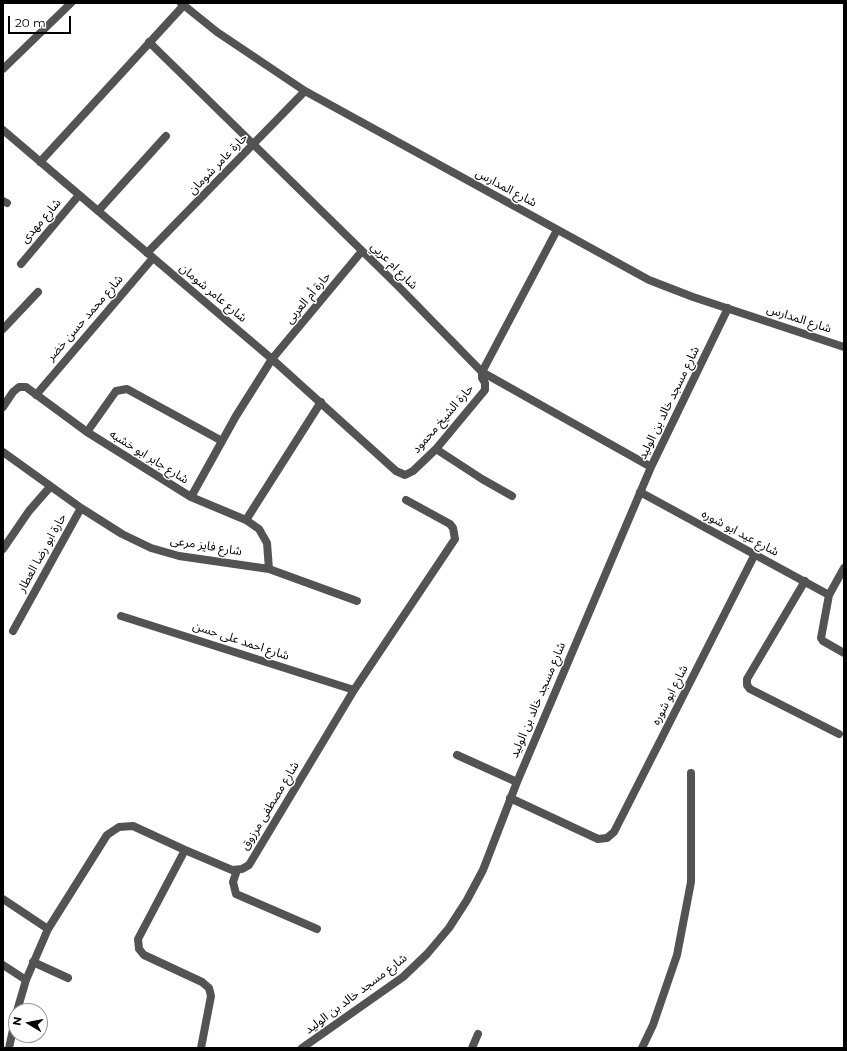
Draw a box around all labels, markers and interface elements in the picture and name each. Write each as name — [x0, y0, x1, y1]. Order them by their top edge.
scale bar — [10, 8, 73, 34]
text: 20 m — [15, 15, 46, 30]
street label: حارة عامر شومان — [185, 130, 251, 198]
street label: شارع المدارس — [473, 166, 539, 210]
street label: شارع مهدى — [18, 196, 64, 246]
street label: شارع ام عربي — [367, 239, 421, 293]
street label: شارع عامر شومان — [176, 261, 250, 325]
street label: حارة أم العربى — [282, 269, 334, 327]
street label: شارع محمد حسن خضر — [44, 272, 126, 364]
street label: شارع المدارس — [765, 302, 833, 336]
street label: شارع مسجد خالد بن الوليد — [635, 344, 703, 462]
street label: حارة الشيخ محمود — [409, 382, 477, 456]
street label: شارع جابر ابو خشبه — [107, 427, 191, 487]
street label: شارع عيد ابو شوره — [699, 507, 781, 559]
street label: حارة ابو رضا العطار — [14, 511, 70, 595]
street label: شارع فايز مرعى — [169, 533, 243, 559]
street label: شارع احمد على حسن — [191, 619, 291, 663]
street label: شارع مسجد خالد بن الوليد — [507, 640, 569, 760]
street label: شارع ابو شوره — [649, 663, 691, 727]
street label: شارع مصطفى مرزوق — [238, 759, 302, 853]
street label: شارع مسجد خالد بن الوليد — [302, 951, 410, 1037]
north arrow — [8, 1003, 48, 1043]
text: N — [10, 1016, 25, 1027]

